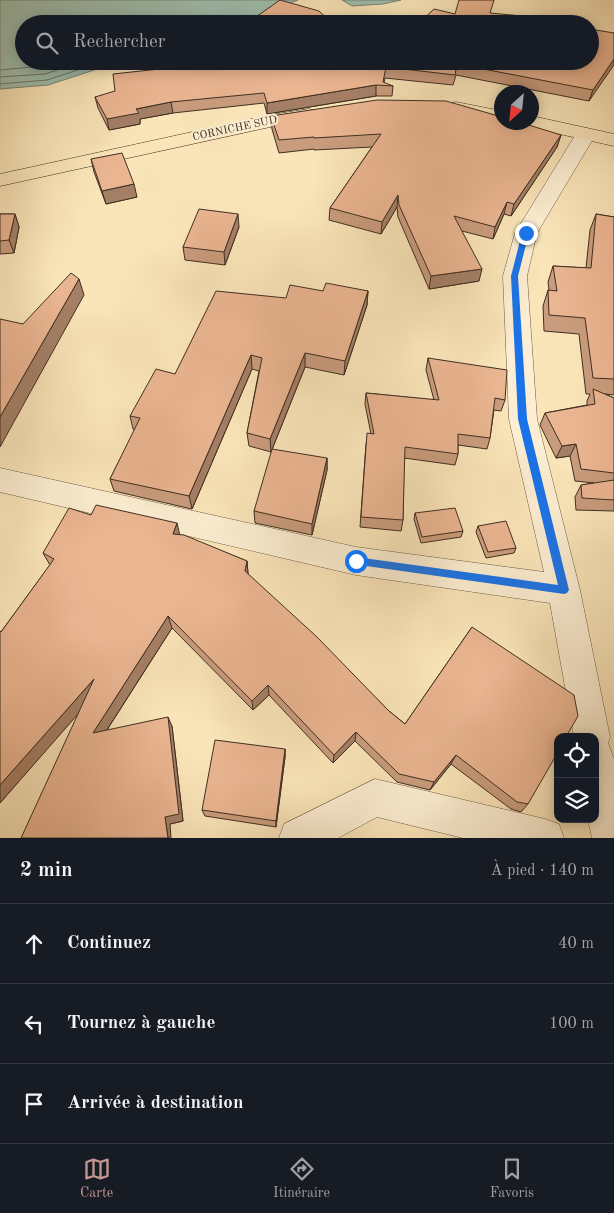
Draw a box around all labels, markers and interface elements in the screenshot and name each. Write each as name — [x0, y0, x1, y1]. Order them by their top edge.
search box — [15, 15, 599, 70]
icon: search — [33, 29, 61, 57]
text: Rechercher — [73, 33, 166, 52]
north arrow — [494, 85, 539, 130]
street label: CORNICHE SUD — [192, 115, 279, 143]
route end — [515, 222, 538, 245]
route start — [345, 550, 368, 573]
map controls — [554, 733, 599, 823]
button: locate — [554, 733, 599, 778]
button: layers — [554, 778, 599, 823]
text: 2 min — [20, 860, 73, 881]
text: À pied · 140 m — [491, 863, 594, 879]
icon: ahead — [20, 930, 48, 958]
text: Continuez — [67, 934, 151, 953]
text: 40 m — [558, 936, 594, 952]
icon: left — [20, 1010, 48, 1038]
text: Tournez à gauche — [67, 1014, 215, 1033]
text: 100 m — [549, 1016, 594, 1032]
icon: arrive — [20, 1090, 48, 1118]
text: Arrivée à destination — [67, 1094, 243, 1113]
tab: Carte — [80, 1155, 113, 1202]
tab: Itinéraire — [273, 1155, 330, 1202]
tab: Favoris — [490, 1155, 534, 1202]

